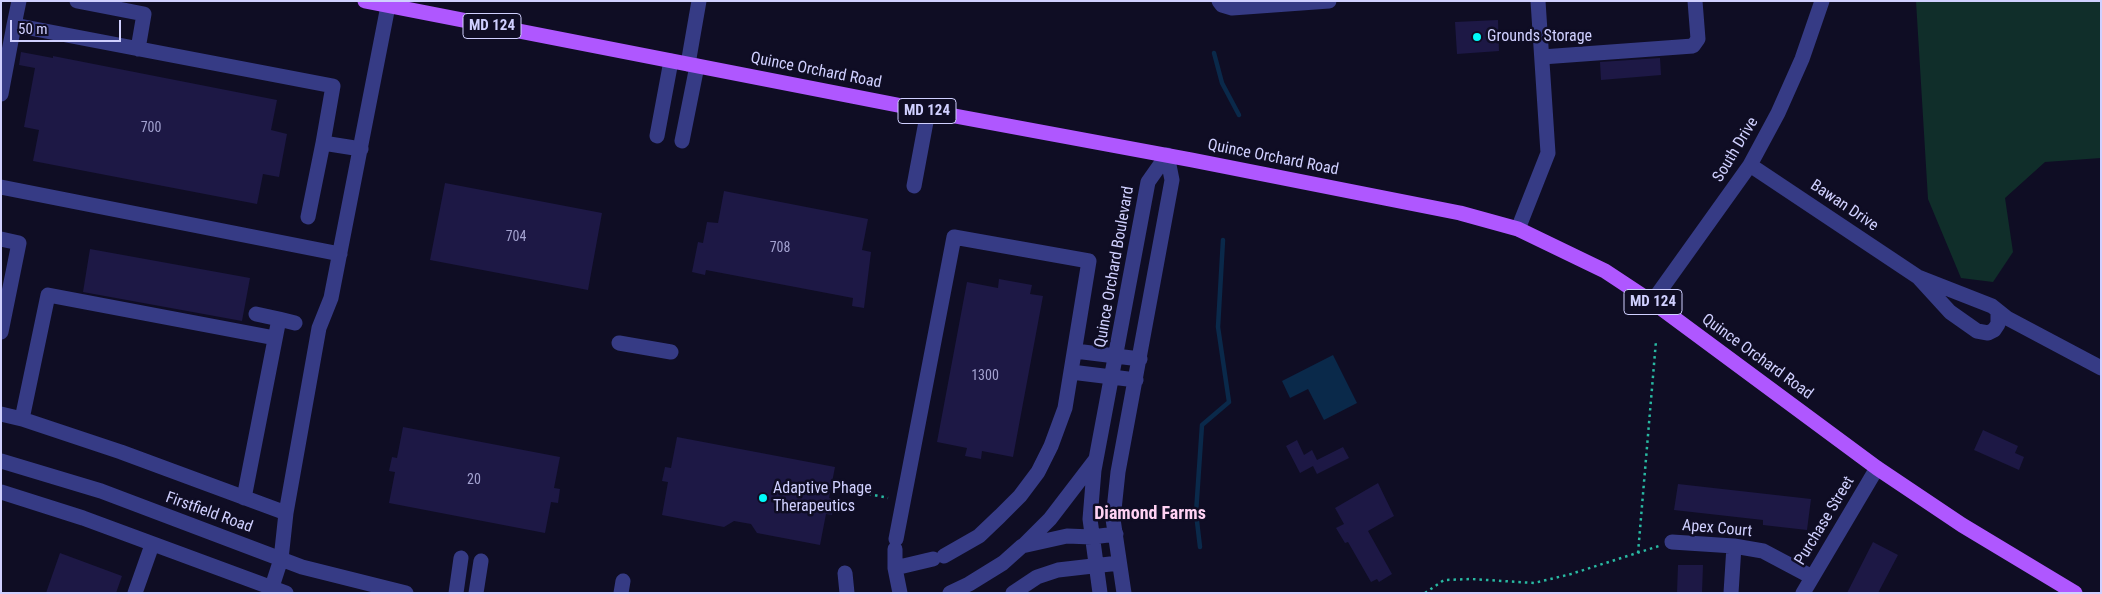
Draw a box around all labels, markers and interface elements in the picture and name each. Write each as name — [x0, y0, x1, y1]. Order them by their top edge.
scale bar — [12, 10, 124, 42]
road number: MD 124 — [463, 14, 521, 38]
text: 50 m — [18, 20, 48, 38]
place label: Grounds Storage — [1487, 27, 1592, 47]
marker: Grounds Storage — [1471, 31, 1483, 43]
street label: Quince Orchard Road — [749, 49, 883, 93]
road number: MD 124 — [898, 98, 956, 124]
street label: South Drive — [1709, 114, 1763, 186]
house number: 700 — [141, 120, 161, 136]
street label: Quince Orchard Road — [1206, 136, 1340, 180]
street label: Bawan Drive — [1806, 176, 1882, 236]
street label: Quince Orchard Boulevard — [1091, 185, 1139, 349]
house number: 704 — [506, 229, 526, 245]
house number: 708 — [770, 240, 790, 256]
road number: MD 124 — [1624, 290, 1682, 314]
street label: Quince Orchard Road — [1698, 310, 1816, 404]
house number: 1300 — [971, 368, 999, 384]
house number: 20 — [467, 472, 481, 488]
street label: Purchase Street — [1791, 473, 1859, 569]
place label: Adaptive Phage Therapeutics — [773, 479, 872, 517]
street label: Firstfield Road — [163, 488, 255, 538]
marker: Adaptive Phage Therapeutics — [757, 492, 769, 504]
district label: Diamond Farms — [1094, 503, 1206, 525]
street label: Apex Court — [1681, 516, 1753, 542]

